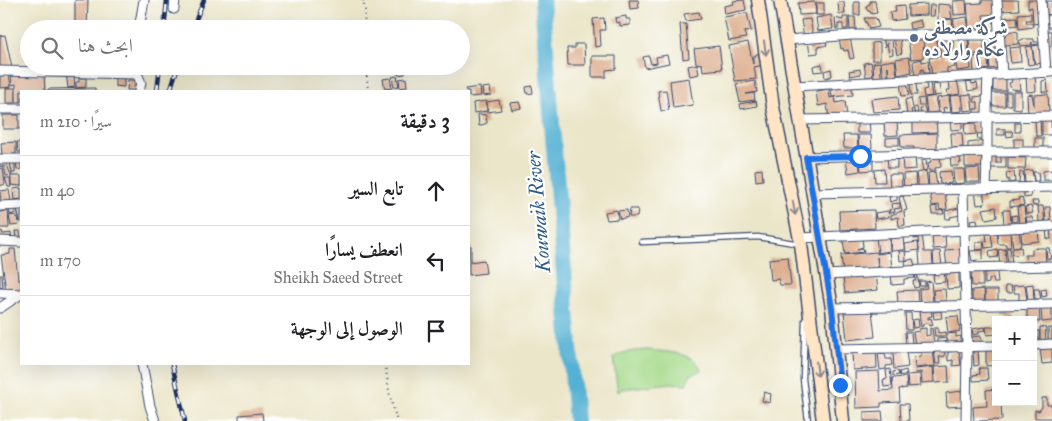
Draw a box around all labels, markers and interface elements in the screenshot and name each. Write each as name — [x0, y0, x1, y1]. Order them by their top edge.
place label: شركة مصطفى عكام واولاده — [923, 16, 1007, 67]
search box — [20, 20, 470, 75]
marker: شركة مصطفى عكام واولاده — [908, 32, 920, 44]
icon: search — [38, 34, 66, 62]
text: ابحث هنا — [78, 34, 133, 57]
one-way arrow — [760, 40, 770, 56]
text: 3 دقيقة — [400, 108, 450, 134]
text: سيرًا · 210 m — [40, 112, 112, 131]
route start — [849, 145, 872, 168]
water label: Kouwaik River — [521, 149, 555, 275]
text: تابع السير — [349, 177, 403, 200]
icon: ahead — [422, 177, 450, 205]
text: 40 m — [40, 181, 75, 200]
one-way arrow — [789, 200, 799, 216]
text: انعطف يسارًا — [325, 238, 403, 261]
icon: left — [422, 247, 450, 275]
text: 170 m — [40, 251, 81, 270]
text: Sheikh Saeed Street — [274, 268, 403, 287]
map controls — [992, 316, 1037, 406]
button: + — [992, 316, 1037, 361]
text: الوصول إلى الوجهة — [291, 317, 403, 340]
icon: arrive — [422, 317, 450, 345]
one-way arrow — [812, 361, 822, 377]
button: − — [992, 361, 1037, 406]
route end — [829, 374, 852, 397]

